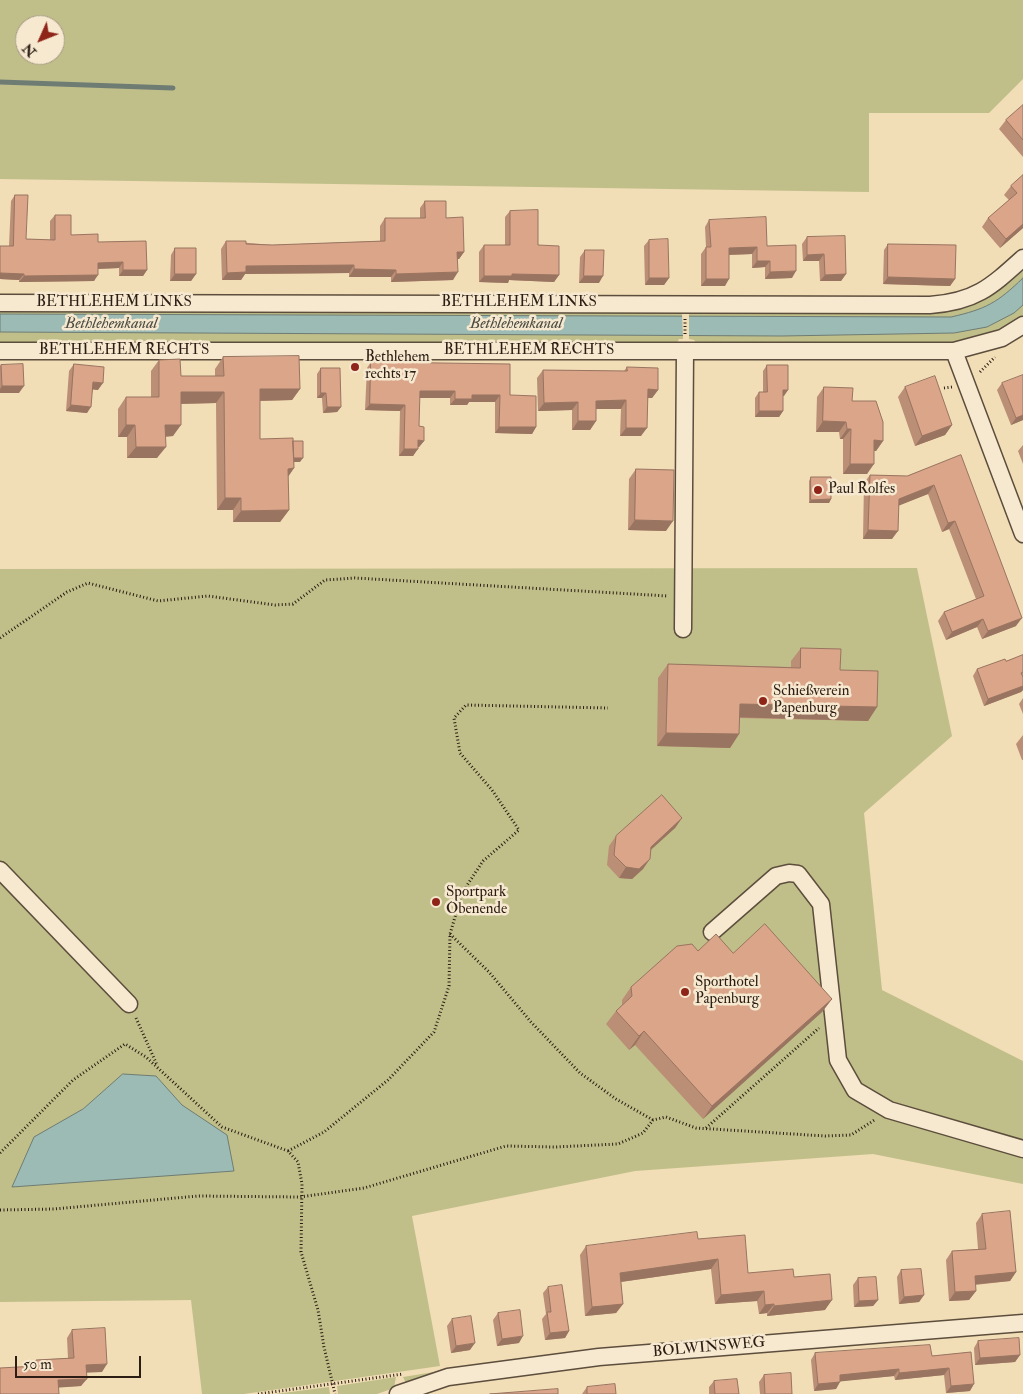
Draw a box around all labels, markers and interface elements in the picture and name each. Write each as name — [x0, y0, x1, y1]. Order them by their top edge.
north arrow — [15, 15, 65, 65]
text: N — [19, 40, 40, 60]
street label: BETHLEHEM LINKS — [36, 294, 192, 312]
street label: BETHLEHEM LINKS — [441, 294, 597, 312]
water label: Bethlehemkanal — [65, 315, 157, 335]
water label: Bethlehemkanal — [470, 315, 562, 335]
street label: BETHLEHEM RECHTS — [39, 342, 209, 360]
street label: BETHLEHEM RECHTS — [444, 342, 614, 360]
place label: Bethlehem rechts 17 — [365, 349, 430, 384]
marker: Bethlehem rechts 17 — [349, 361, 361, 373]
place label: Paul Rolfes — [828, 481, 895, 499]
marker: Paul Rolfes — [812, 484, 824, 496]
place label: Schießverein Papenburg — [773, 683, 849, 718]
marker: Schießverein Papenburg — [757, 695, 769, 707]
place label: Sportpark Obenende — [446, 884, 507, 919]
marker: Sportpark Obenende — [430, 896, 442, 908]
place label: Sporthotel Papenburg — [695, 974, 759, 1009]
marker: Sporthotel Papenburg — [679, 986, 691, 998]
street label: BOLWINSWEG — [652, 1334, 766, 1362]
scale bar — [18, 1346, 144, 1378]
text: 50 m — [23, 1355, 52, 1374]

